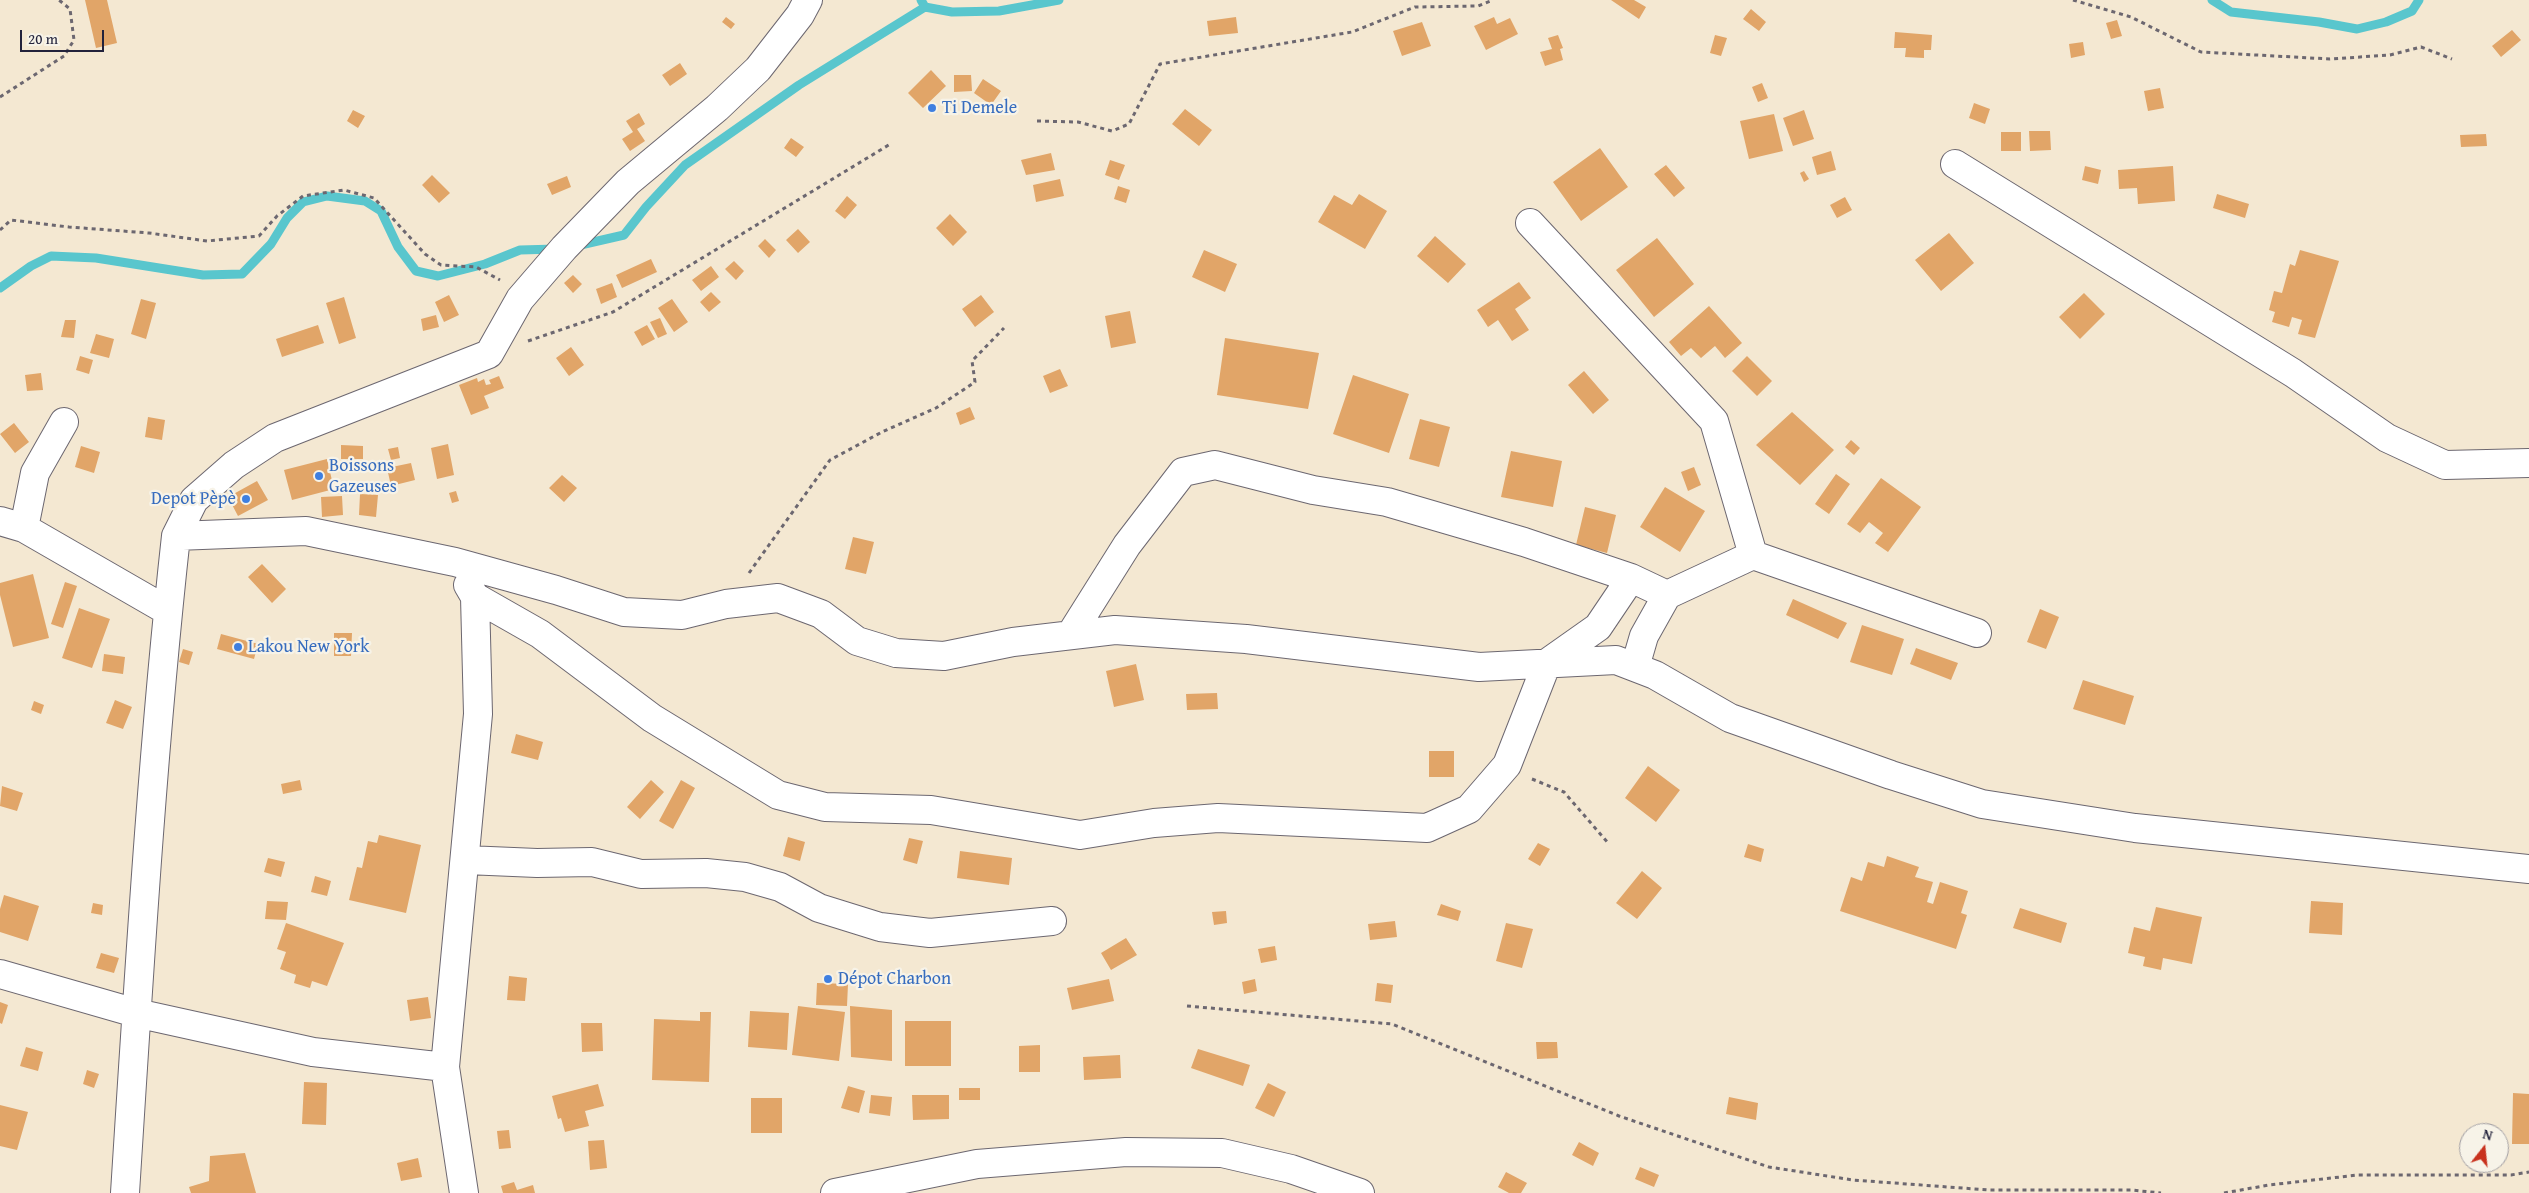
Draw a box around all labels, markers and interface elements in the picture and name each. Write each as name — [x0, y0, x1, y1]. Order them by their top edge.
scale bar — [22, 20, 106, 52]
text: 20 m — [28, 28, 58, 49]
place label: Ti Demele — [942, 97, 1017, 119]
marker: Ti Demele — [926, 102, 938, 114]
place label: Boissons Gazeuses — [329, 455, 397, 498]
marker: Boissons Gazeuses — [313, 470, 325, 482]
place label: Depot Pèpè — [151, 488, 236, 510]
marker: Depot Pèpè — [240, 493, 252, 505]
place label: Lakou New York — [248, 636, 369, 658]
marker: Lakou New York — [232, 641, 244, 653]
place label: Dépot Charbon — [838, 968, 951, 990]
marker: Dépot Charbon — [822, 973, 834, 985]
north arrow — [2459, 1123, 2509, 1173]
text: N — [2481, 1124, 2495, 1145]

